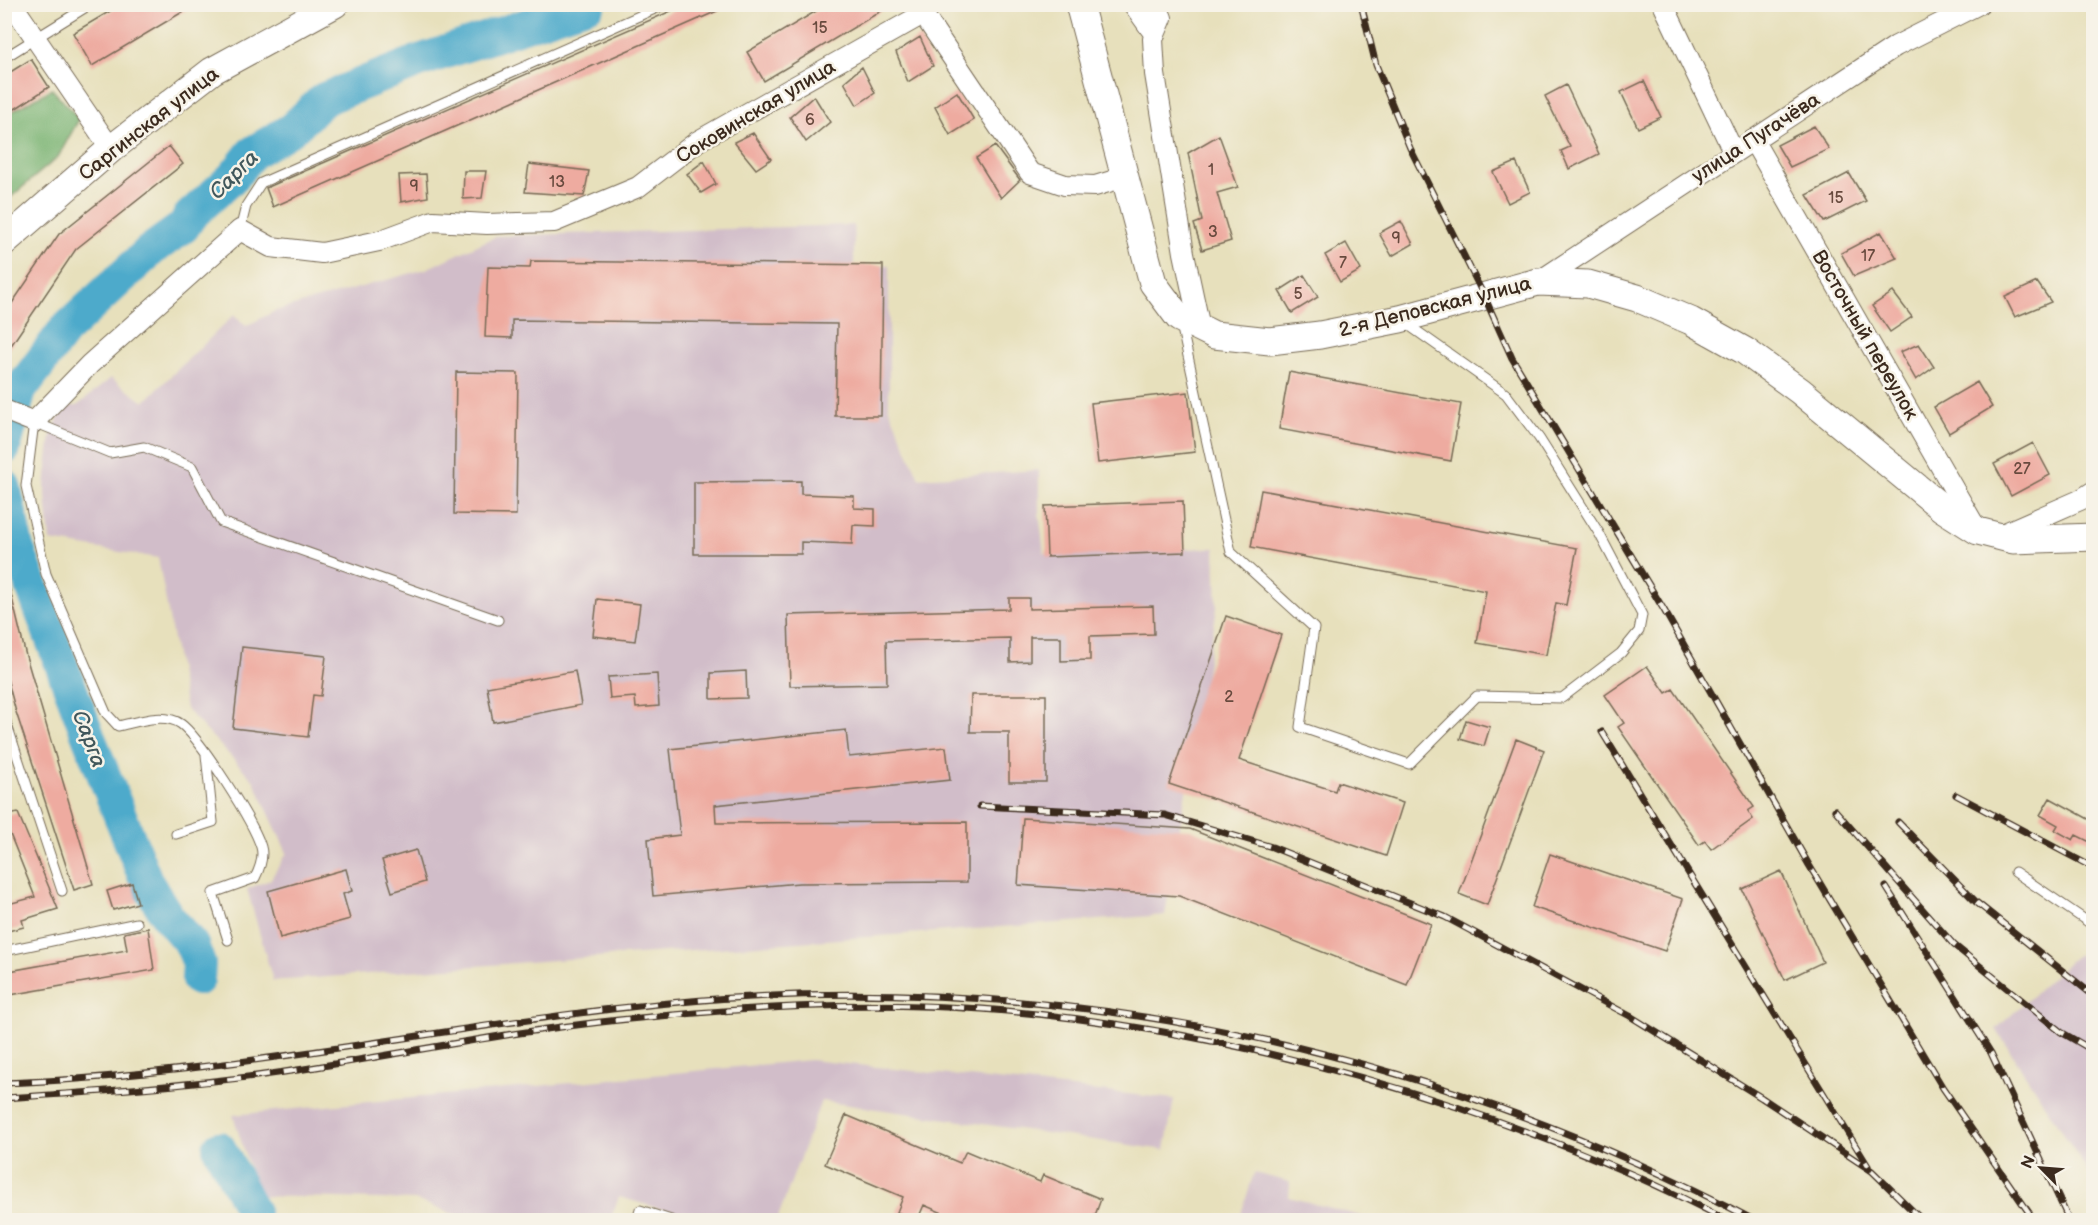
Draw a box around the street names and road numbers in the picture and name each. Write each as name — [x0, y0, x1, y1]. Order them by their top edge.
street label: Соковинская улица — [672, 55, 840, 169]
street label: Саргинская улица — [74, 62, 224, 186]
street label: улица Пугачёва — [1688, 88, 1825, 188]
street label: Восточный переулок — [1807, 246, 1924, 424]
street label: 2-я Деповская улица — [1336, 271, 1534, 342]

